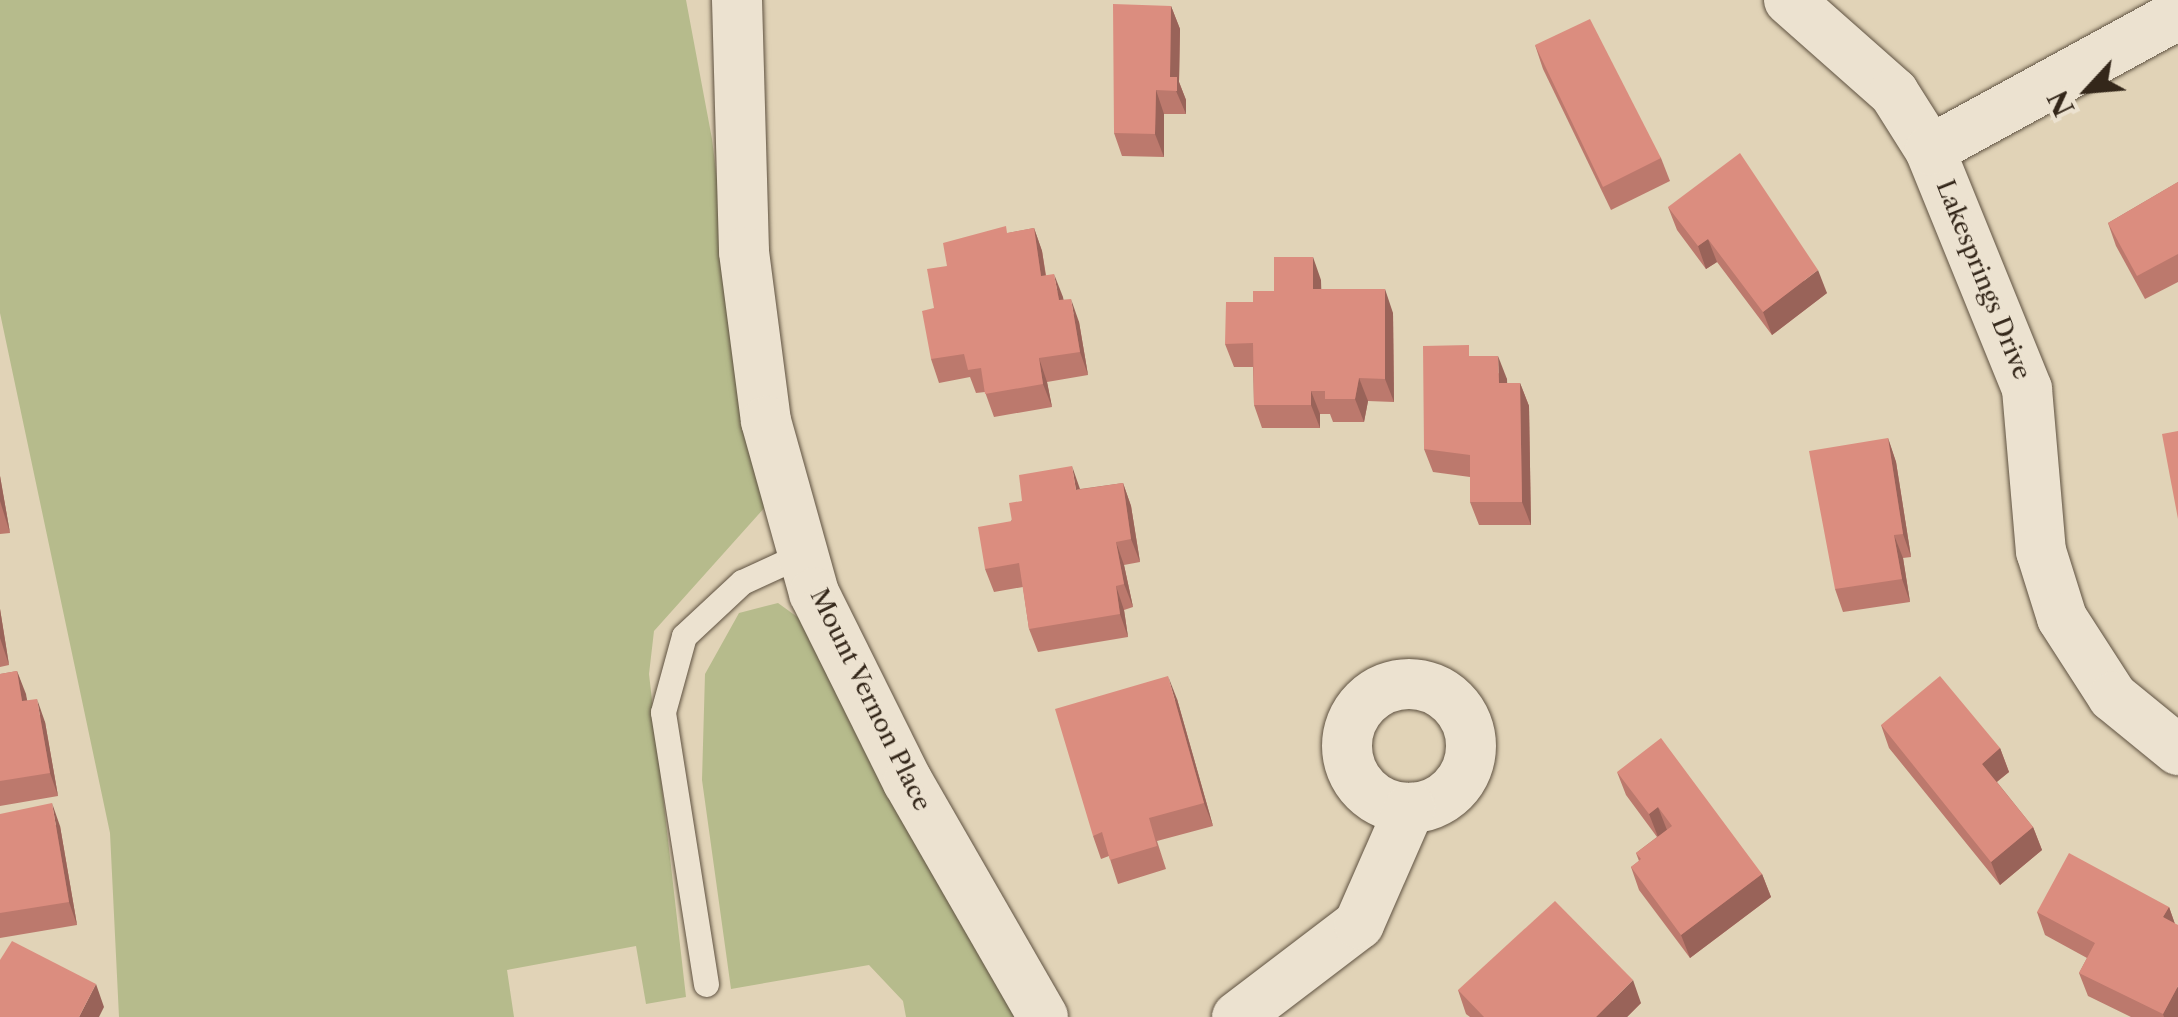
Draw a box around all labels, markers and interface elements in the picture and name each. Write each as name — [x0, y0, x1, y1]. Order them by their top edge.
north arrow — [2038, 40, 2138, 140]
text: N — [2040, 85, 2082, 122]
street label: Lakesprings Drive — [1929, 176, 2037, 384]
street label: Mount Vernon Place — [803, 584, 937, 816]

